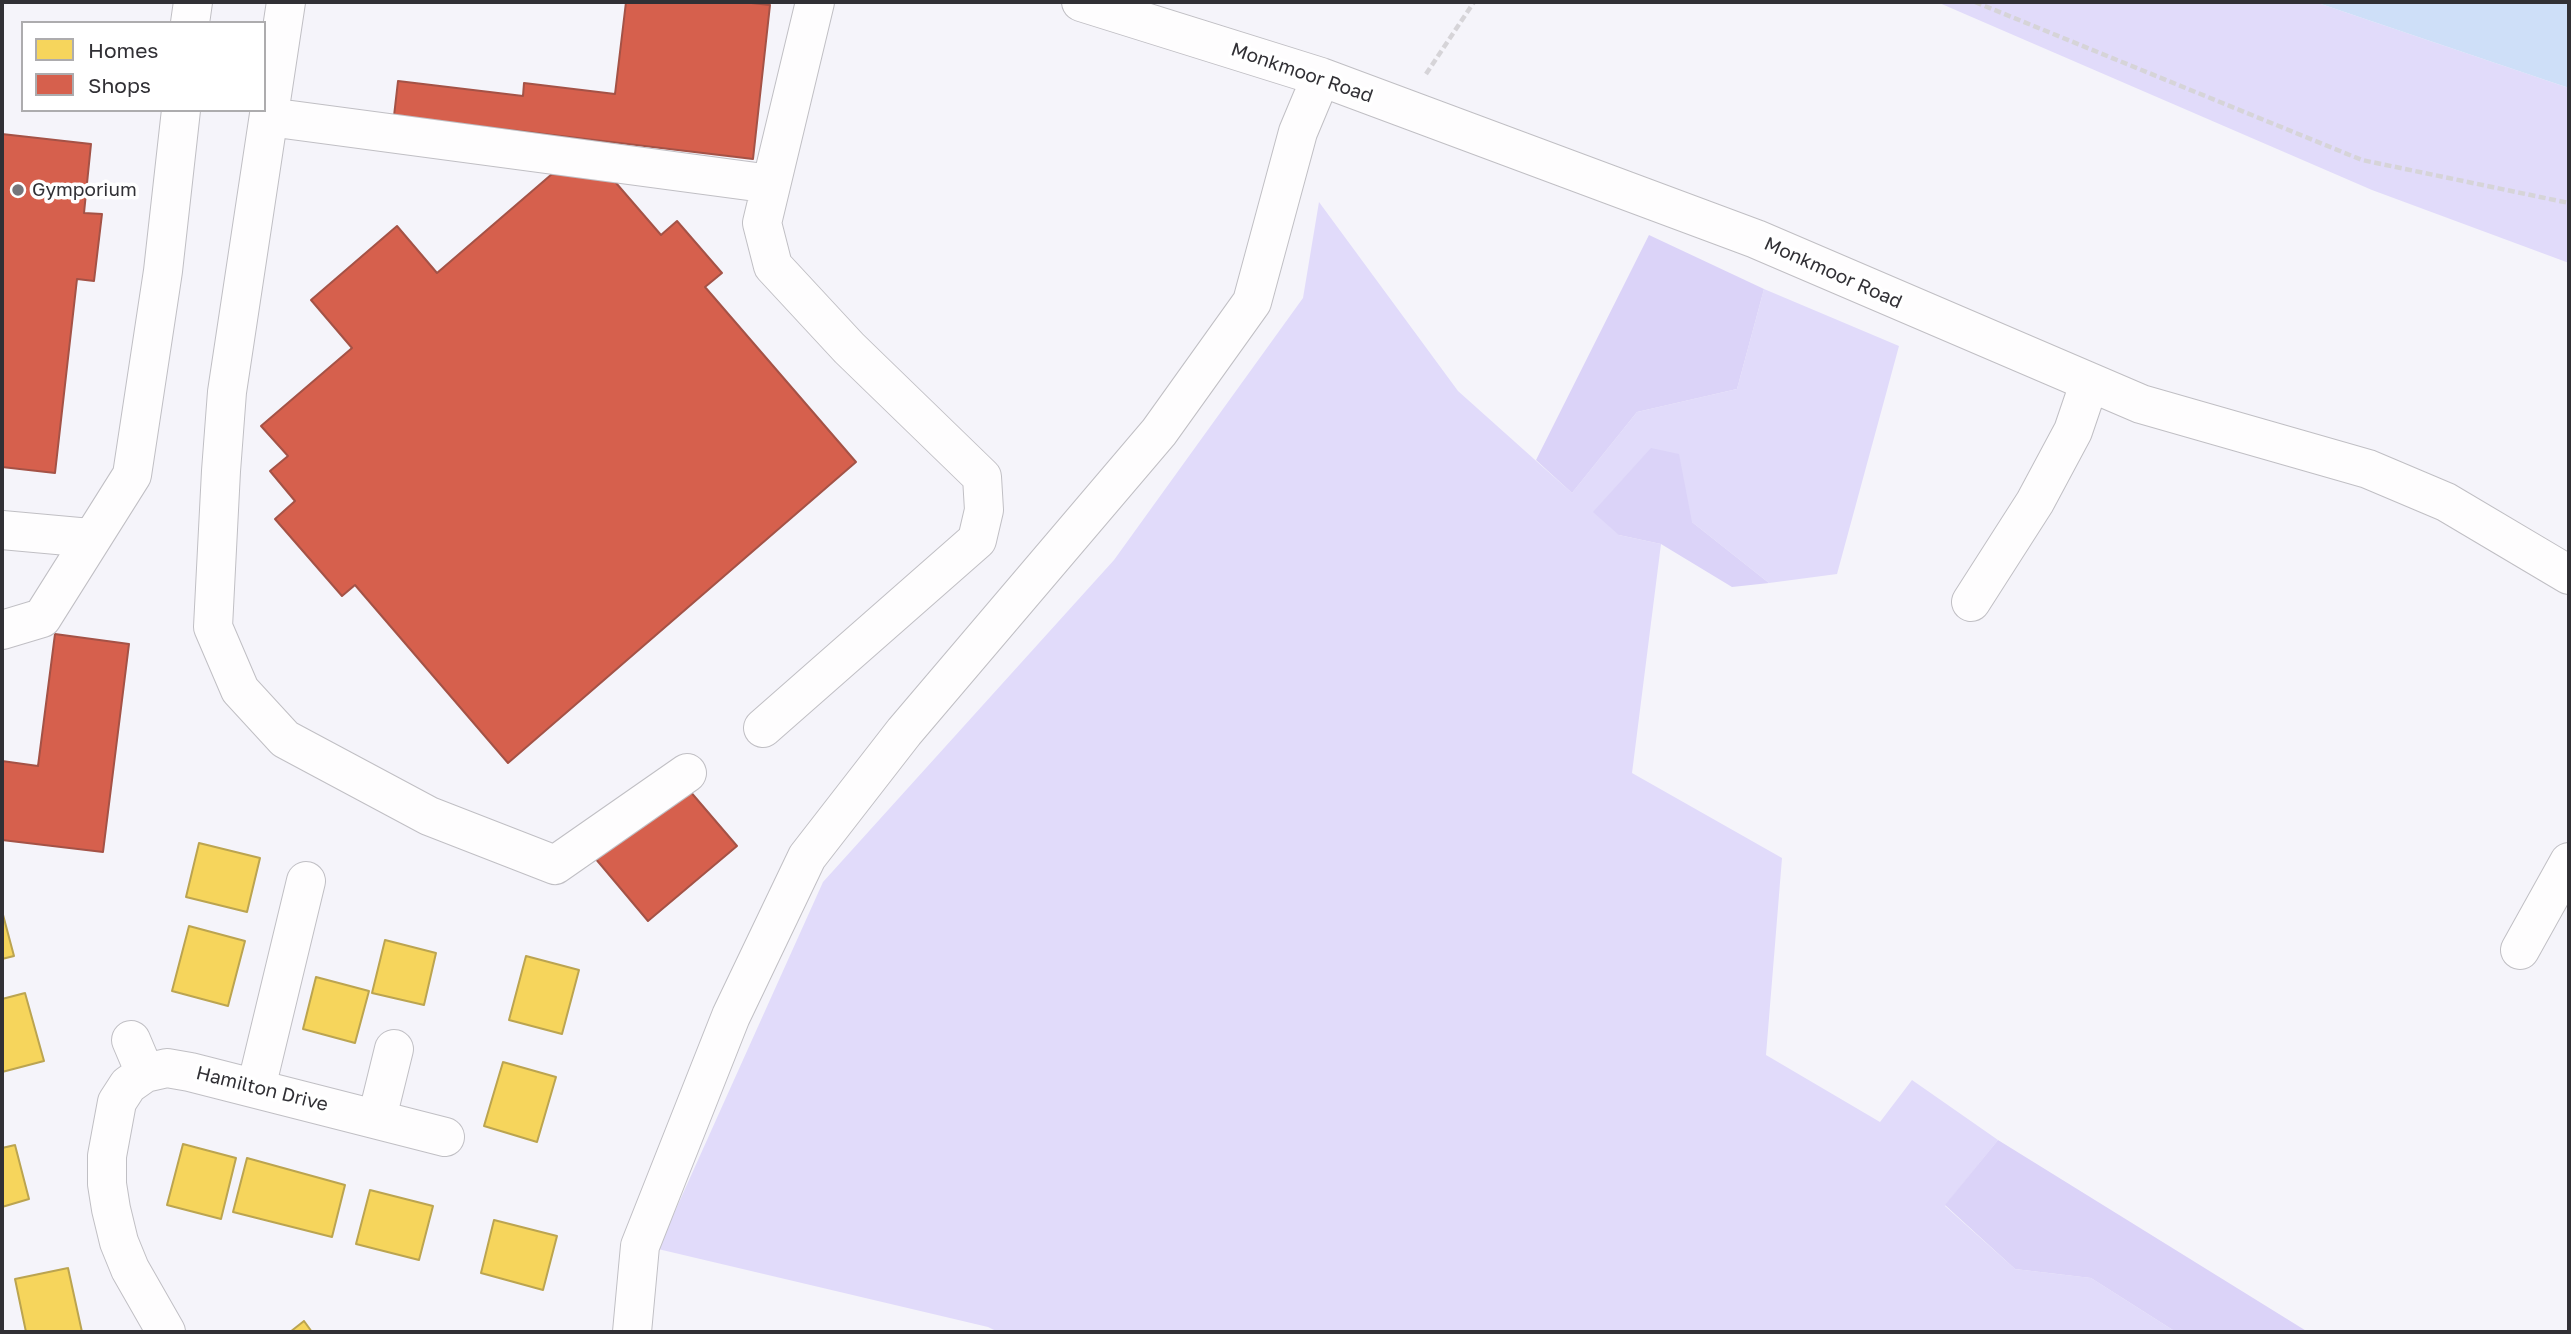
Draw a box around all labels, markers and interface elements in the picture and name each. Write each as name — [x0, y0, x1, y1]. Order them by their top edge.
legend — [21, 21, 266, 112]
text: Homes — [88, 37, 158, 63]
street label: Monkmoor Road — [1228, 38, 1376, 108]
text: Shops — [88, 72, 151, 98]
place label: Gymporium — [32, 179, 137, 201]
marker: Gymporium — [10, 182, 26, 198]
street label: Monkmoor Road — [1761, 232, 1905, 314]
street label: Hamilton Drive — [194, 1062, 330, 1116]

